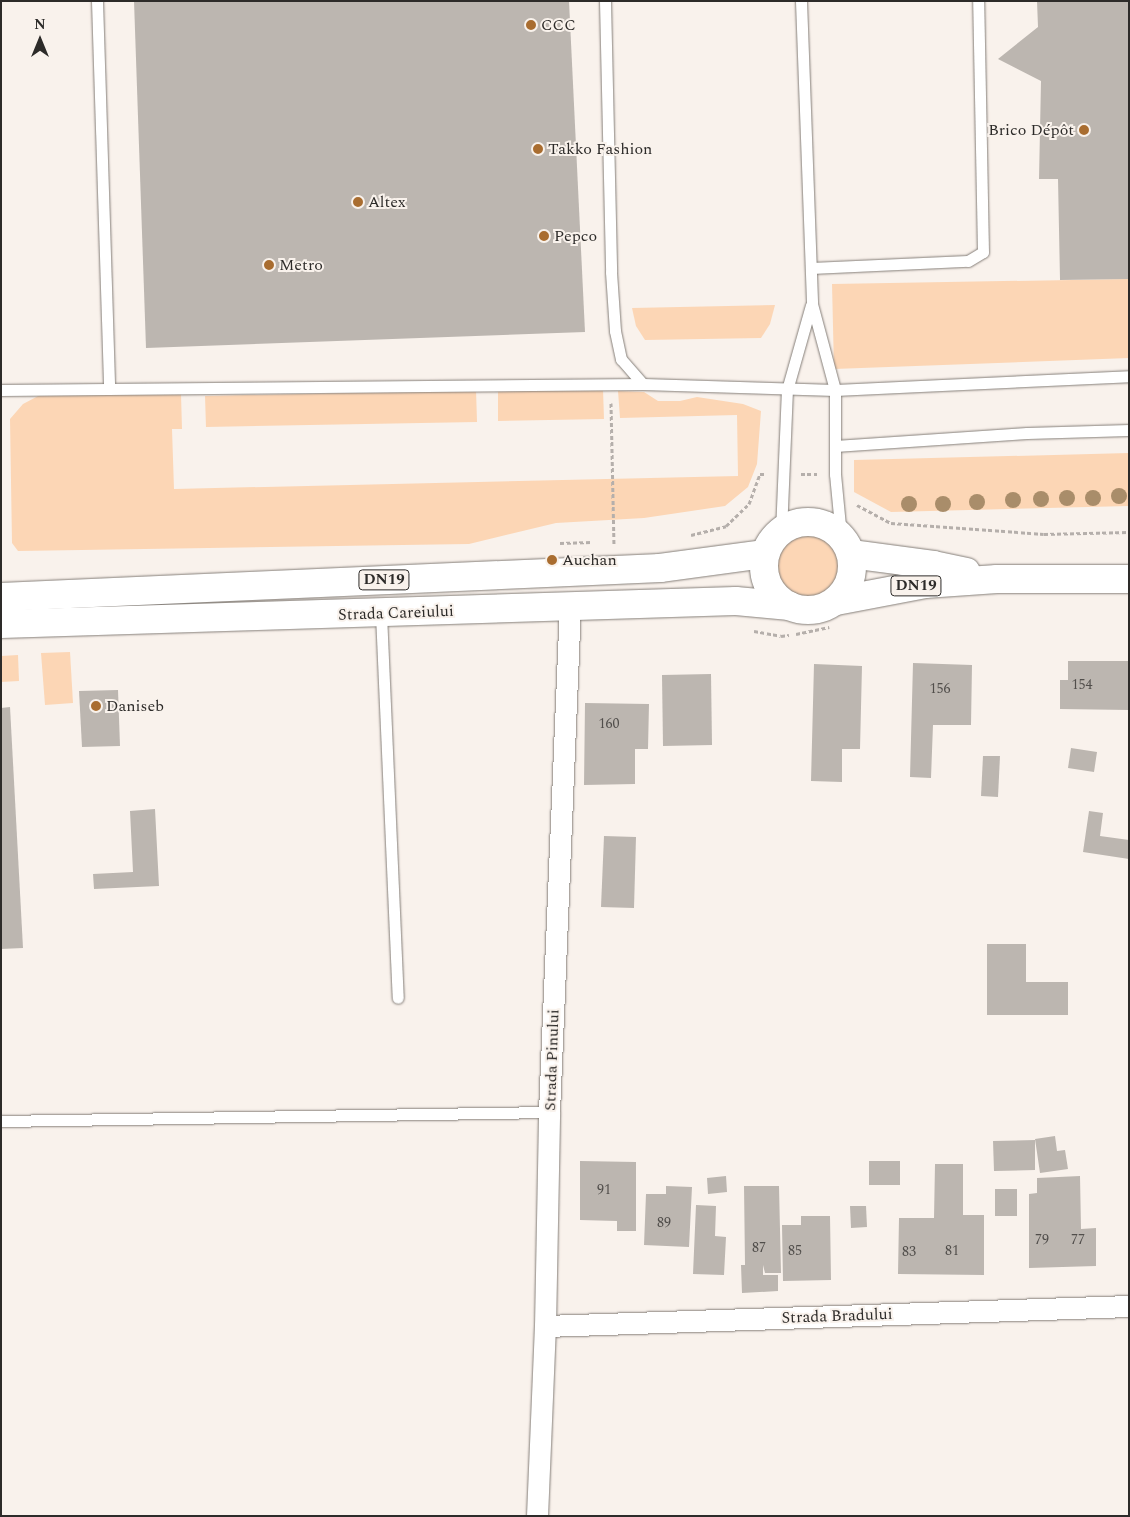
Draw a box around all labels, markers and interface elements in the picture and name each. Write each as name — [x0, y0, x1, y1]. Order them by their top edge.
text: N — [34, 14, 46, 35]
north arrow — [15, 15, 65, 65]
place label: CCC — [541, 15, 576, 35]
marker: CCC — [525, 19, 537, 31]
place label: Brico Dépôt — [988, 120, 1074, 140]
marker: Brico Dépôt — [1078, 124, 1090, 136]
place label: Takko Fashion — [548, 139, 652, 159]
marker: Takko Fashion — [532, 143, 544, 155]
place label: Altex — [368, 192, 406, 212]
marker: Altex — [352, 196, 364, 208]
place label: Pepco — [554, 226, 597, 246]
marker: Pepco — [538, 230, 550, 242]
place label: Metro — [279, 255, 323, 275]
marker: Metro — [263, 259, 275, 271]
place label: Auchan — [562, 550, 617, 570]
marker: Auchan — [546, 554, 558, 566]
road number: DN19 — [358, 568, 410, 592]
road number: DN19 — [890, 574, 942, 598]
street label: Strada Careiului — [338, 601, 454, 625]
house number: 154 — [1072, 677, 1092, 693]
house number: 156 — [930, 681, 950, 697]
place label: Daniseb — [106, 696, 164, 716]
marker: Daniseb — [90, 700, 102, 712]
house number: 160 — [599, 716, 619, 732]
street label: Strada Pinului — [541, 1009, 563, 1111]
house number: 91 — [597, 1182, 611, 1198]
house number: 89 — [657, 1215, 671, 1231]
house number: 79 — [1035, 1232, 1049, 1248]
house number: 77 — [1071, 1232, 1085, 1248]
house number: 87 — [752, 1240, 766, 1256]
house number: 85 — [788, 1243, 802, 1259]
house number: 81 — [945, 1243, 959, 1259]
house number: 83 — [902, 1244, 916, 1260]
street label: Strada Bradului — [781, 1304, 893, 1328]

